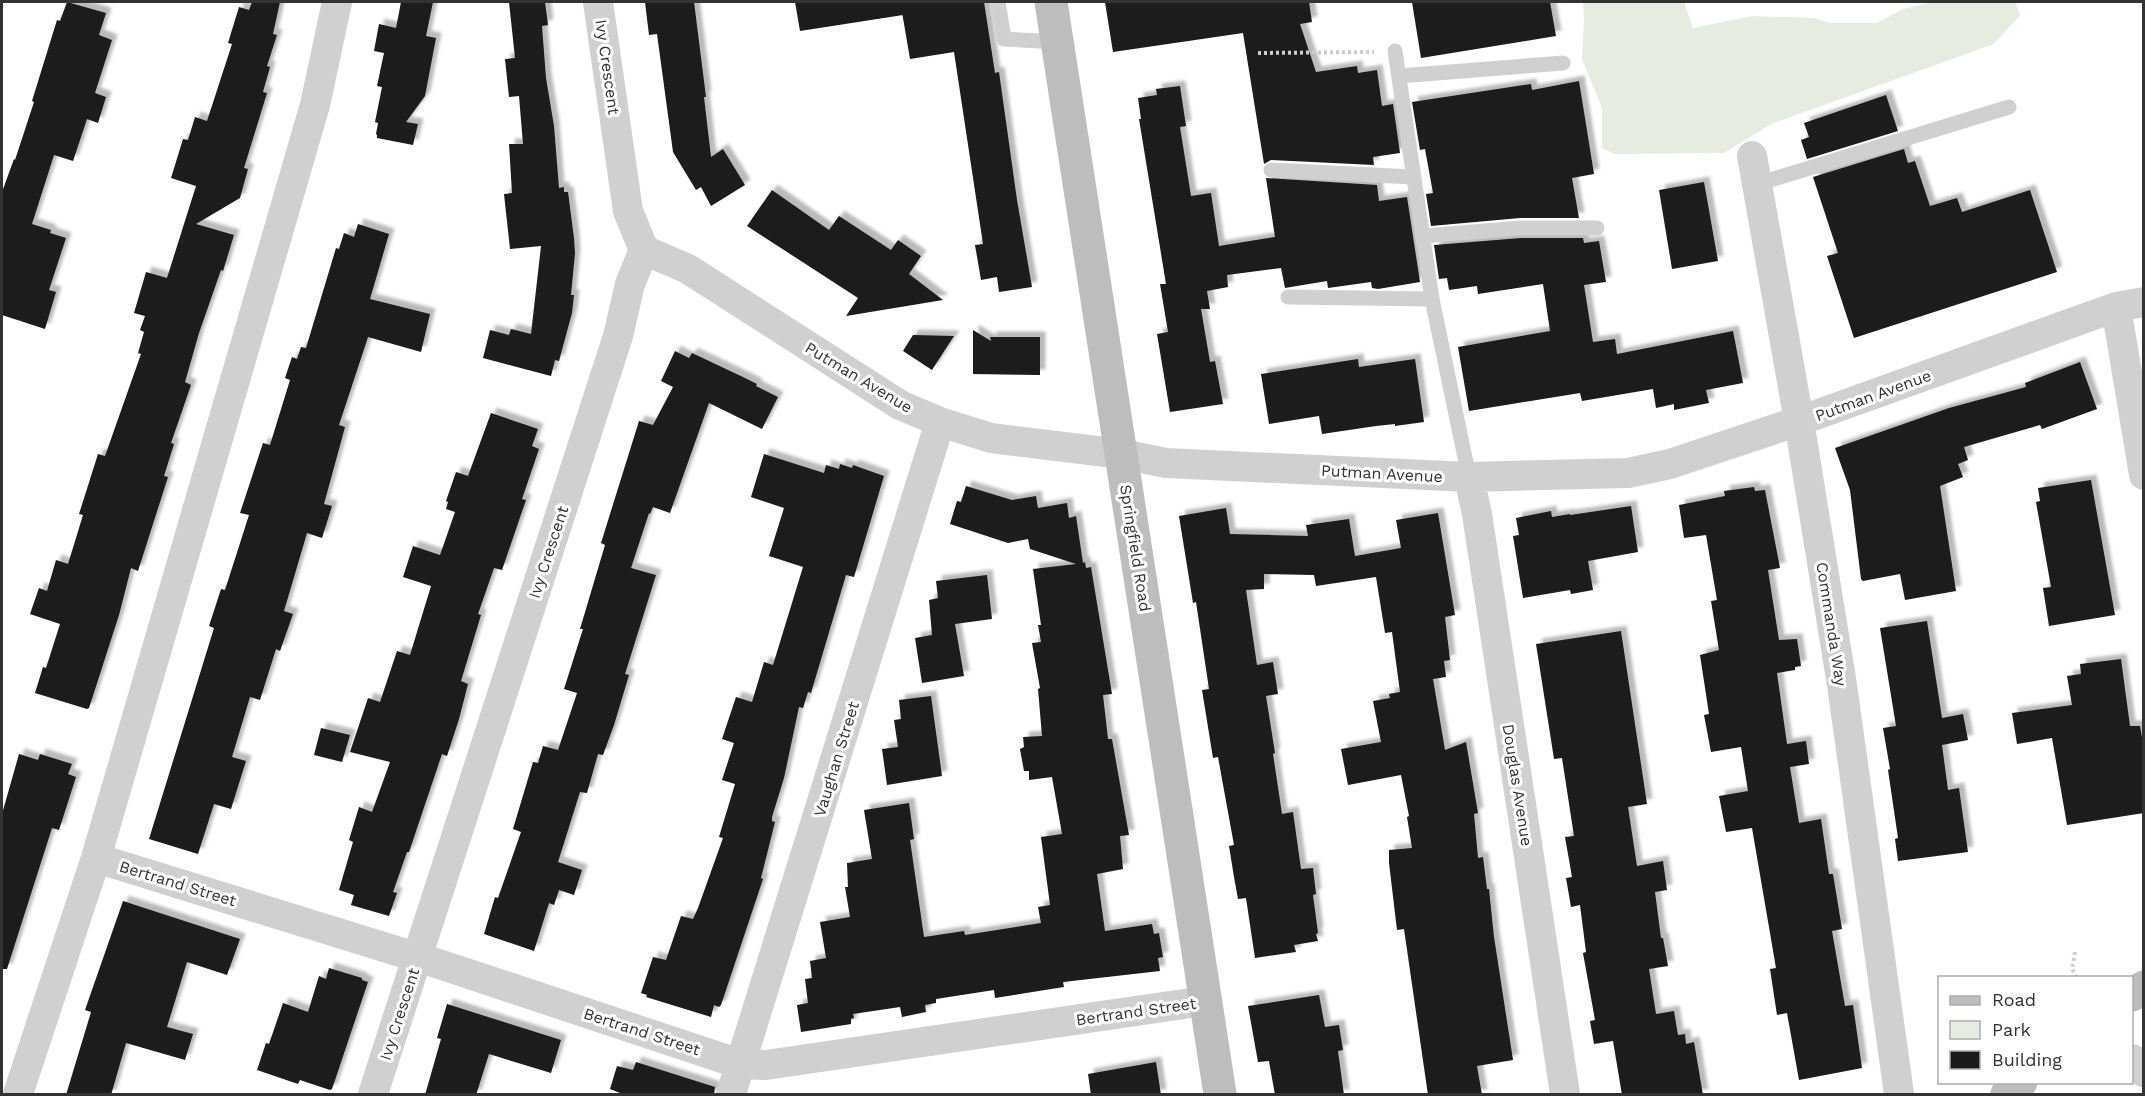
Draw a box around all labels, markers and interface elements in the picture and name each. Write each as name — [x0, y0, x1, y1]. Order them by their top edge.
street label: Ivy Crescent — [591, 18, 624, 116]
street label: Putman Avenue — [802, 338, 916, 417]
street label: Putman Avenue — [1813, 366, 1934, 425]
street label: Putman Avenue — [1321, 461, 1443, 486]
street label: Springfield Road — [1116, 483, 1155, 613]
street label: Ivy Crescent — [525, 503, 572, 601]
street label: Commanda Way — [1812, 561, 1851, 688]
street label: Vaughan Street — [810, 699, 863, 819]
street label: Douglas Avenue — [1498, 723, 1537, 847]
street label: Bertrand Street — [117, 857, 239, 910]
street label: Ivy Crescent — [376, 965, 423, 1063]
legend — [1938, 976, 2133, 1084]
text: Road — [1992, 989, 2036, 1010]
street label: Bertrand Street — [1075, 994, 1198, 1029]
street label: Bertrand Street — [581, 1004, 703, 1059]
text: Park — [1992, 1019, 2031, 1040]
text: Building — [1992, 1049, 2062, 1070]

